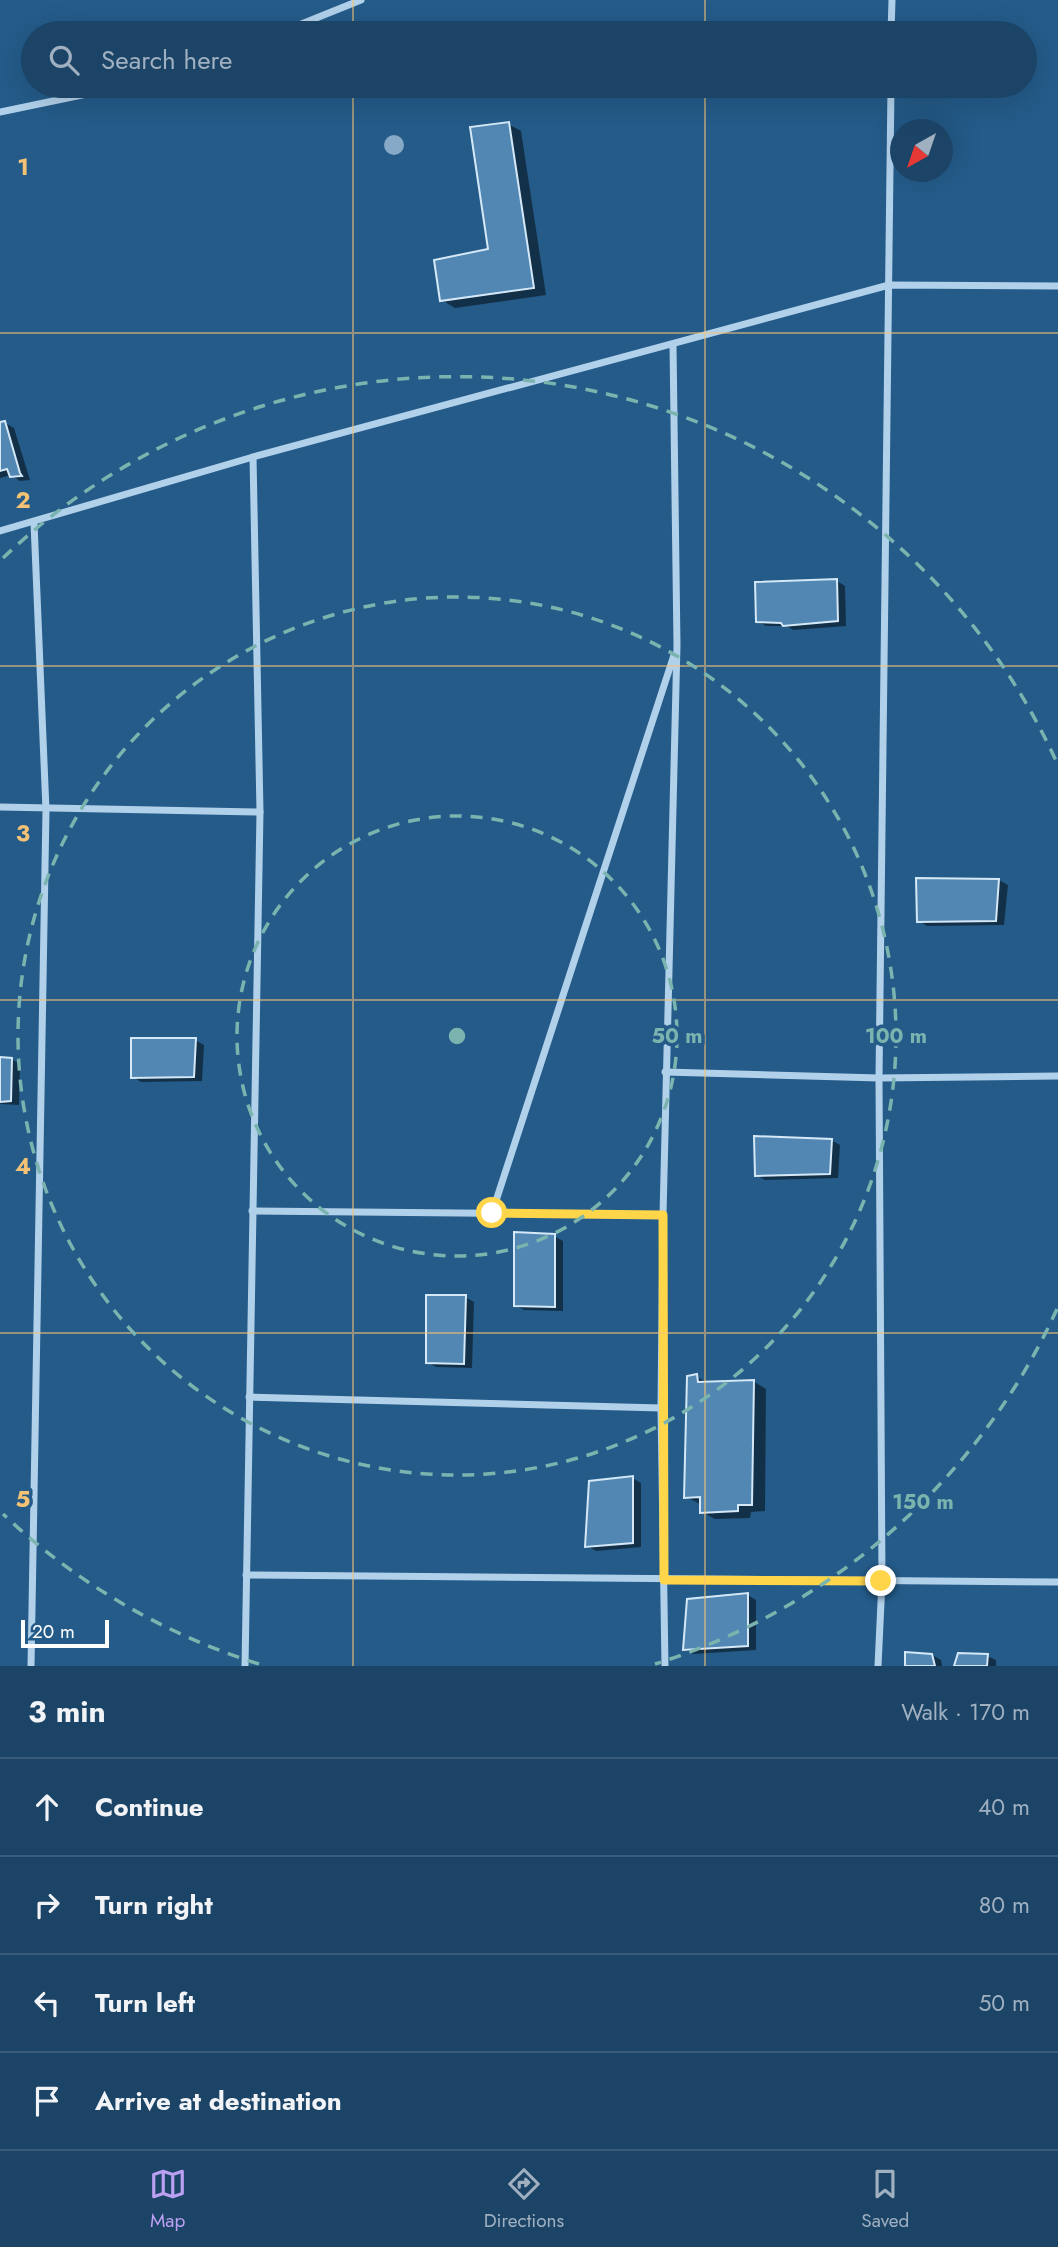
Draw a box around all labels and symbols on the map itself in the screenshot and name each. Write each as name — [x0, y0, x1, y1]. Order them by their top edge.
north arrow — [890, 119, 953, 182]
text: 1 — [17, 150, 29, 184]
text: 2 — [15, 483, 31, 517]
text: 3 — [16, 816, 30, 850]
text: 50 m — [652, 1021, 702, 1051]
text: 100 m — [865, 1021, 927, 1051]
centre of rings — [445, 1024, 469, 1048]
text: 4 — [15, 1149, 31, 1183]
route start — [476, 1197, 507, 1228]
text: 5 — [16, 1482, 30, 1516]
text: 150 m — [892, 1487, 954, 1517]
route end — [865, 1565, 896, 1596]
scale bar — [21, 1617, 108, 1649]

